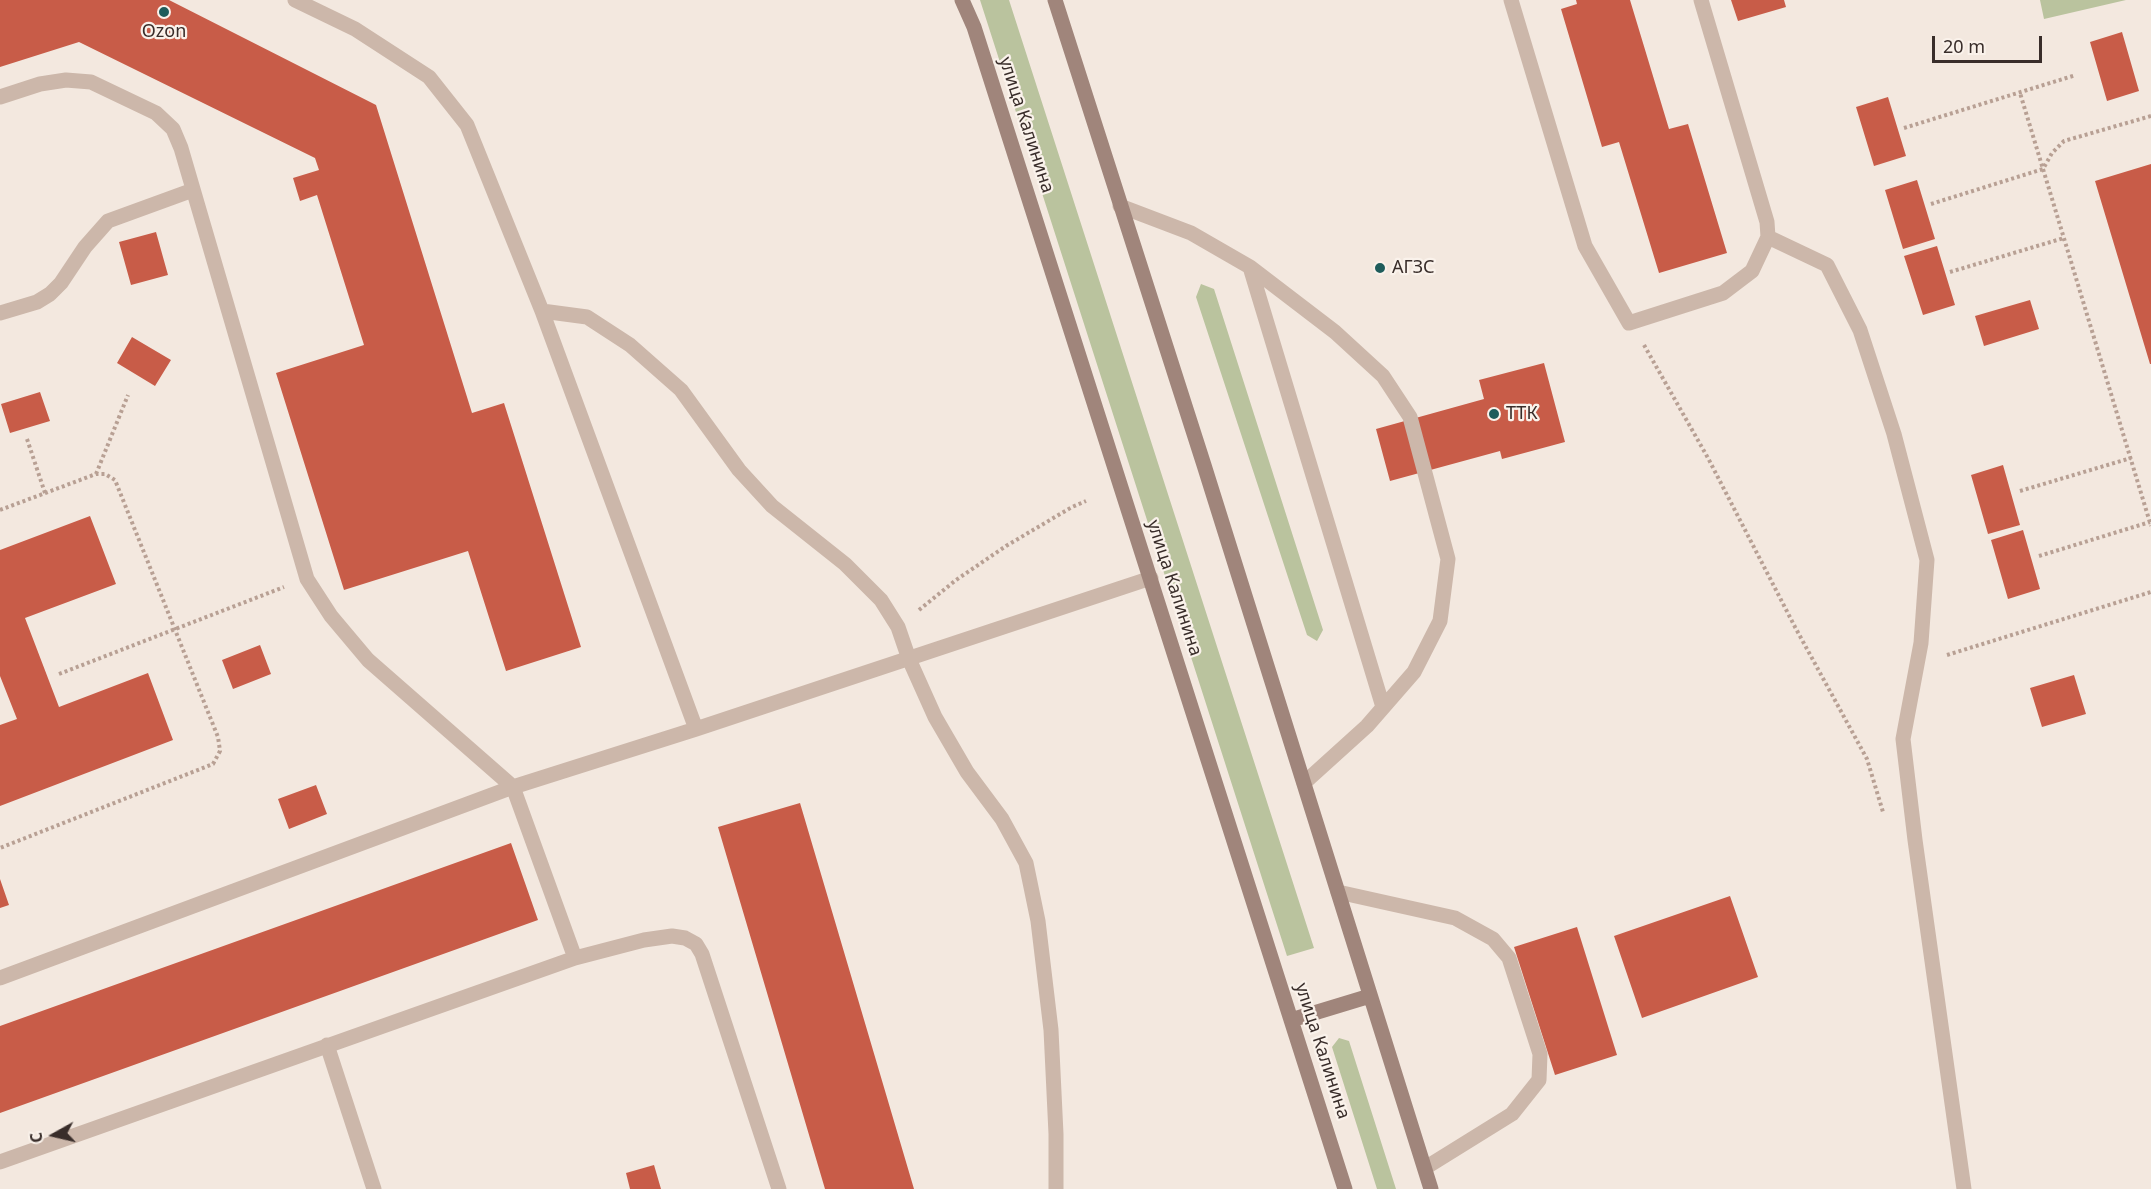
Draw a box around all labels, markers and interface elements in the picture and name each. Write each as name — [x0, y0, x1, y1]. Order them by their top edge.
marker: Ozon — [157, 5, 171, 19]
place label: Ozon — [142, 21, 186, 43]
scale bar — [1935, 24, 2044, 62]
text: 20 m — [1943, 34, 1985, 58]
street label: улица Калинина — [994, 54, 1058, 196]
place label: АГЗС — [1392, 257, 1435, 279]
marker: АГЗС — [1373, 261, 1387, 275]
place label: ТТК — [1506, 403, 1538, 425]
marker: ТТК — [1487, 407, 1501, 421]
street label: улица Калинина — [1142, 517, 1206, 659]
street label: улица Калинина — [1290, 980, 1354, 1122]
north arrow — [24, 1105, 84, 1165]
text: С — [25, 1131, 48, 1144]

